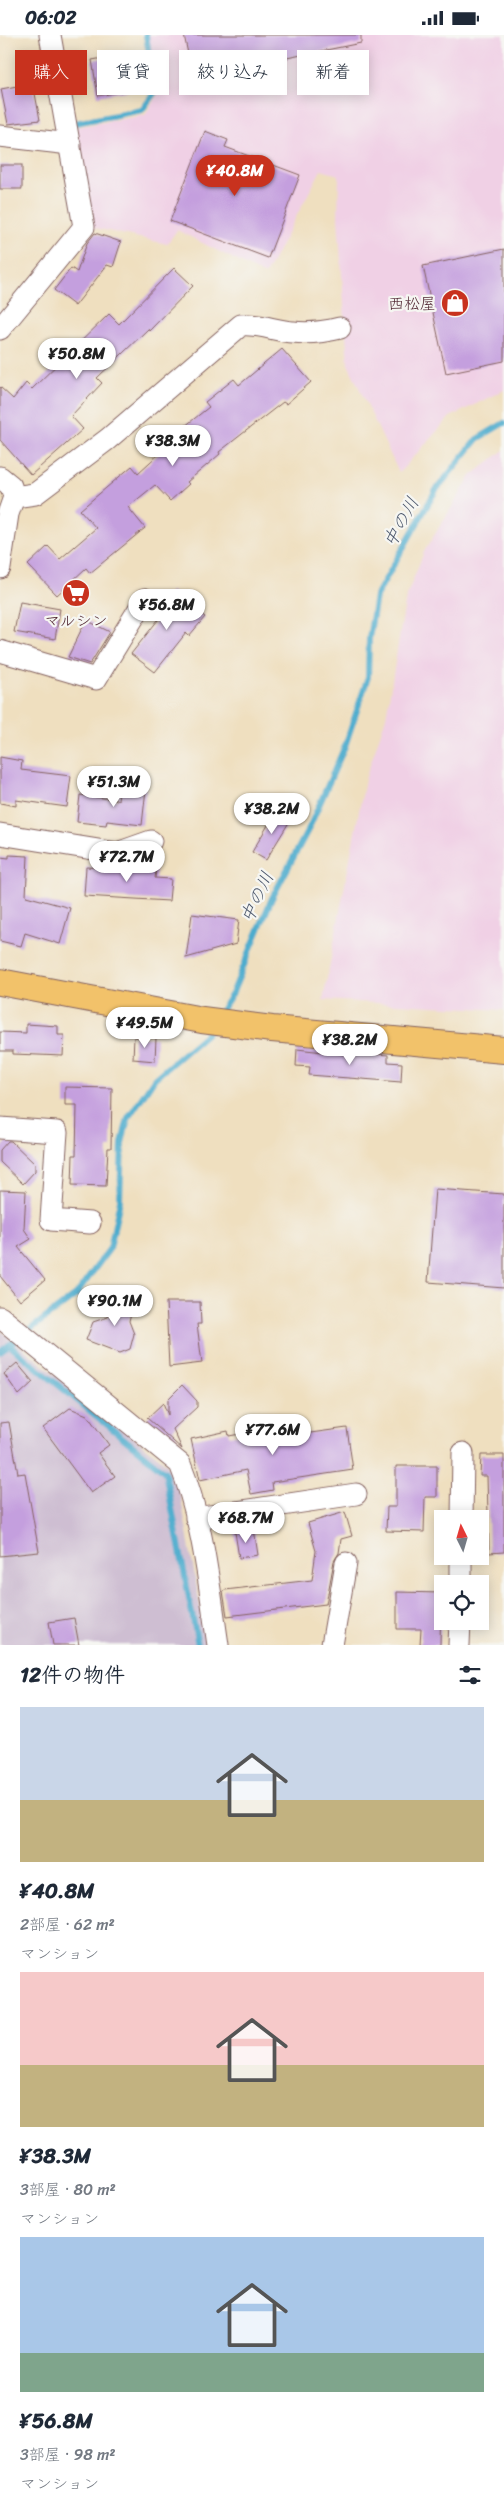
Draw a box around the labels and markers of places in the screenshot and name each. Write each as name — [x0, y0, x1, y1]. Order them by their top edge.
pin: ¥40.8M — [194, 155, 276, 197]
shop icon: 西松屋 — [440, 288, 470, 318]
place label: 西松屋 — [388, 289, 436, 318]
pin: ¥50.8M — [36, 337, 118, 380]
pin: ¥38.3M — [132, 425, 214, 467]
supermarket icon: マルシン — [61, 578, 91, 608]
pin: ¥56.8M — [126, 589, 208, 631]
place label: マルシン — [44, 606, 108, 635]
pin: ¥51.3M — [73, 765, 155, 808]
pin: ¥38.2M — [231, 793, 313, 835]
pin: ¥72.7M — [86, 841, 168, 883]
pin: ¥49.5M — [104, 1007, 186, 1049]
pin: ¥38.2M — [309, 1023, 391, 1066]
pin: ¥90.1M — [74, 1285, 156, 1327]
pin: ¥77.6M — [232, 1413, 314, 1456]
pin: ¥68.7M — [205, 1501, 287, 1544]

